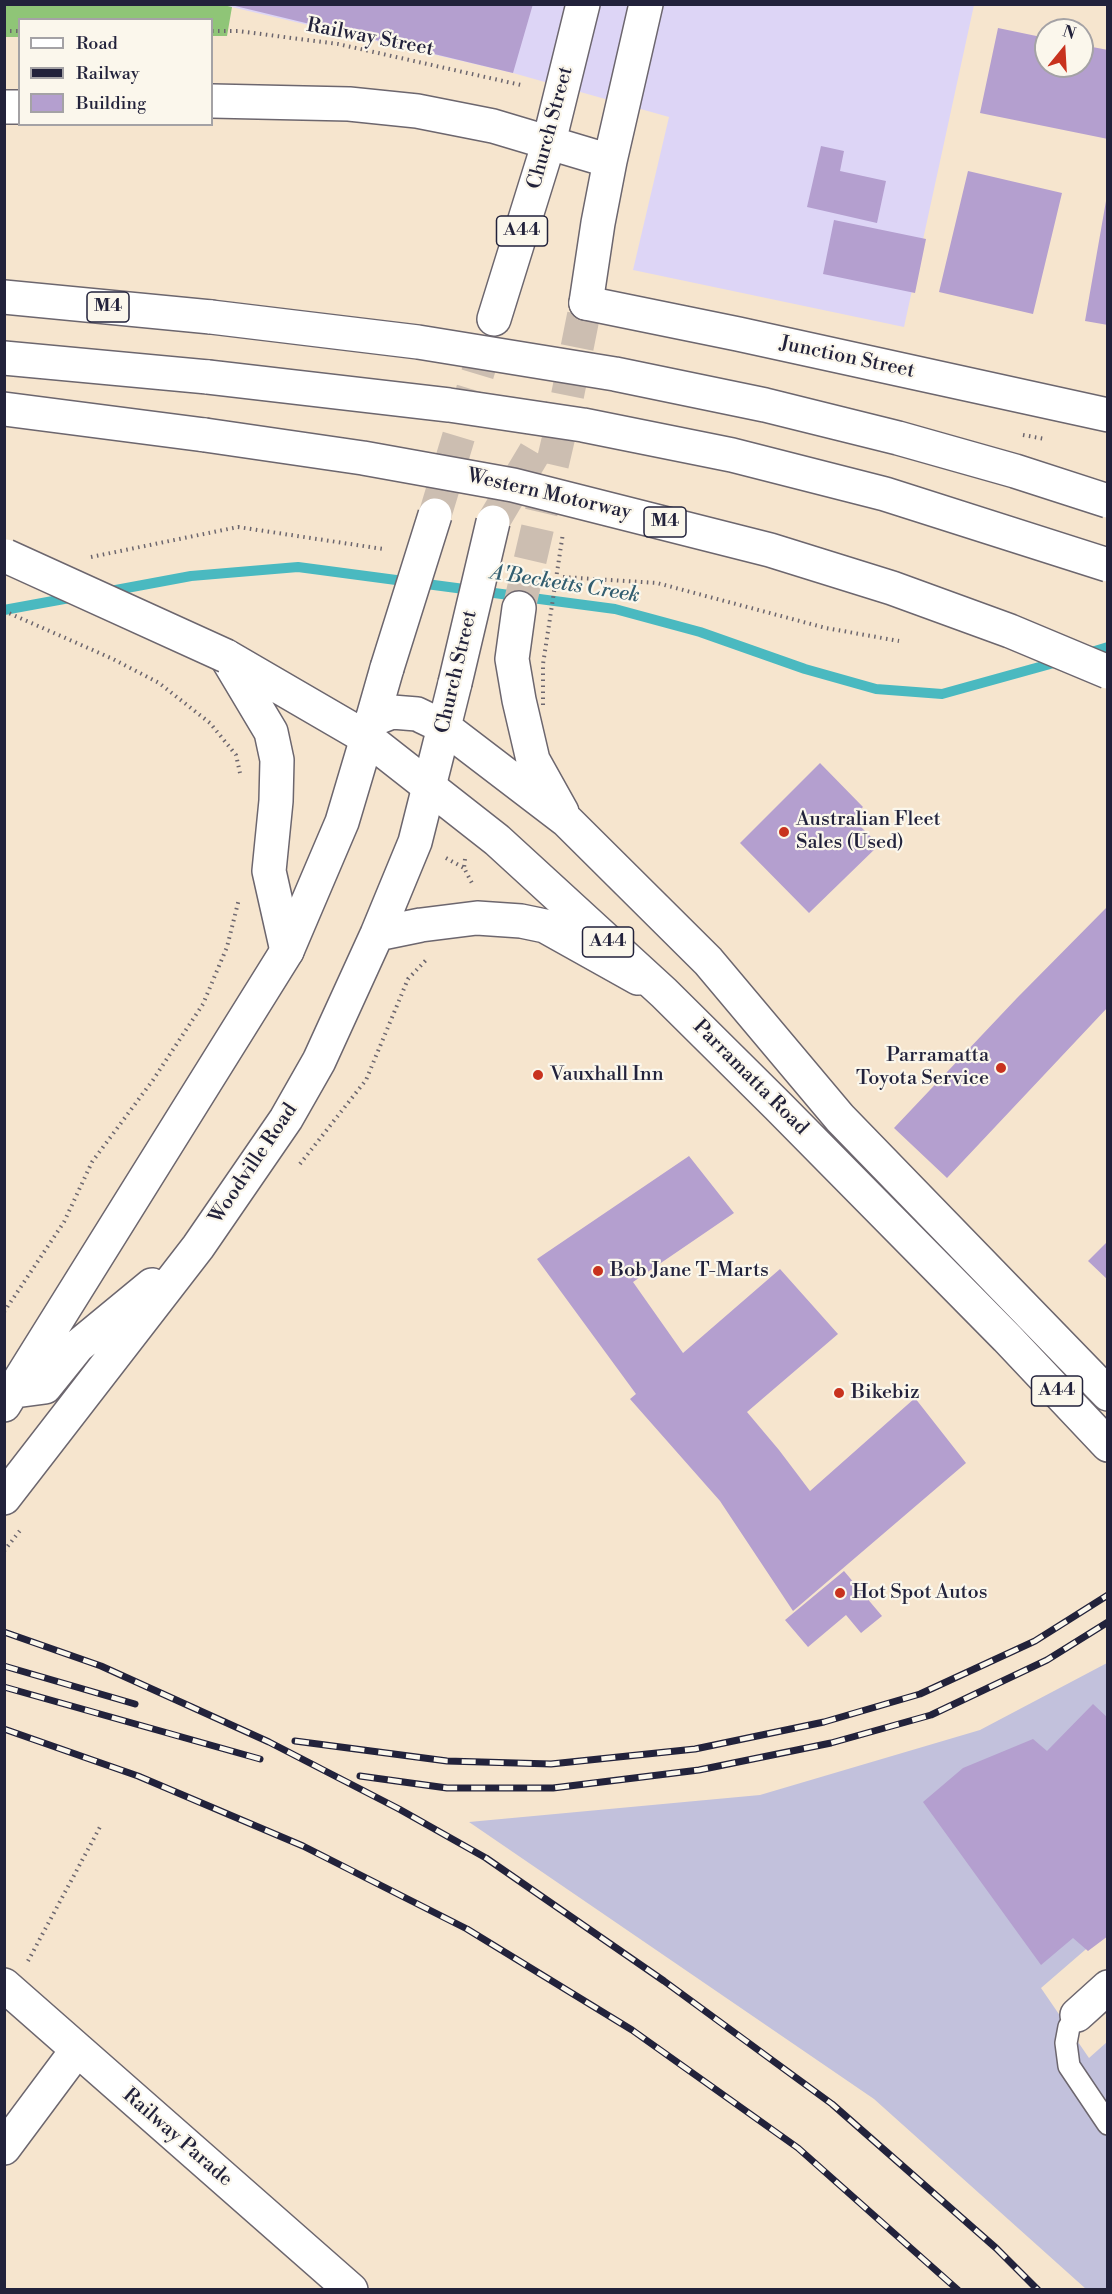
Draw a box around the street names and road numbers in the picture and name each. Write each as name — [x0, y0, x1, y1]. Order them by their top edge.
street label: Railway Street — [304, 14, 436, 62]
street label: Church Street — [523, 64, 579, 192]
road number: A44 — [496, 216, 548, 246]
road number: M4 — [87, 292, 129, 322]
street label: Junction Street — [777, 332, 917, 384]
street label: Western Motorway — [465, 464, 633, 526]
road number: M4 — [644, 507, 686, 537]
street label: Church Street — [431, 608, 483, 736]
road number: A44 — [582, 927, 634, 957]
street label: Parramatta Road — [687, 1015, 813, 1141]
street label: Woodville Road — [205, 1099, 303, 1229]
road number: A44 — [1032, 1376, 1082, 1406]
street label: Railway Parade — [117, 2084, 237, 2192]

